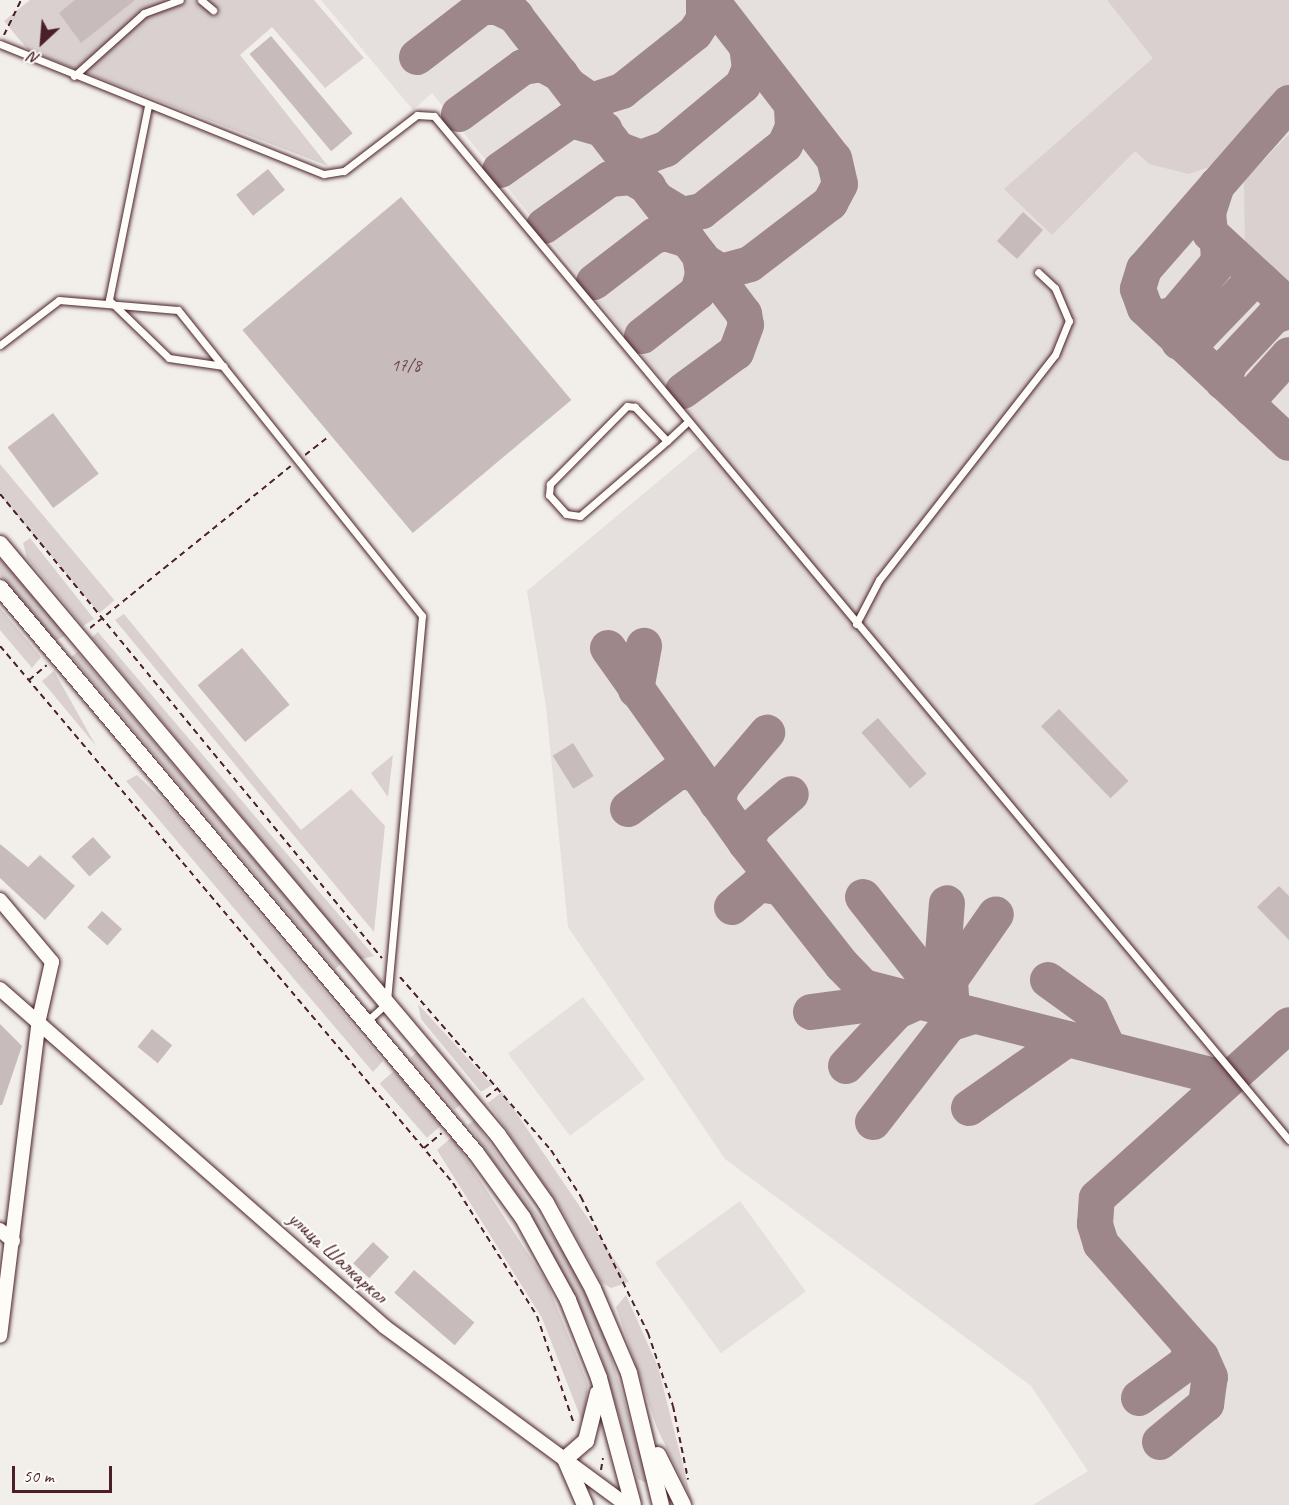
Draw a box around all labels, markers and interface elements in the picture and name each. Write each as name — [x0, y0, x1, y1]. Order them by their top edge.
north arrow — [12, 12, 72, 72]
text: N — [25, 47, 43, 69]
house number: 17/8 — [391, 354, 421, 376]
street label: улица Шалкаркол — [283, 1206, 393, 1308]
scale bar — [15, 1454, 116, 1492]
text: 50 m — [23, 1465, 54, 1487]

